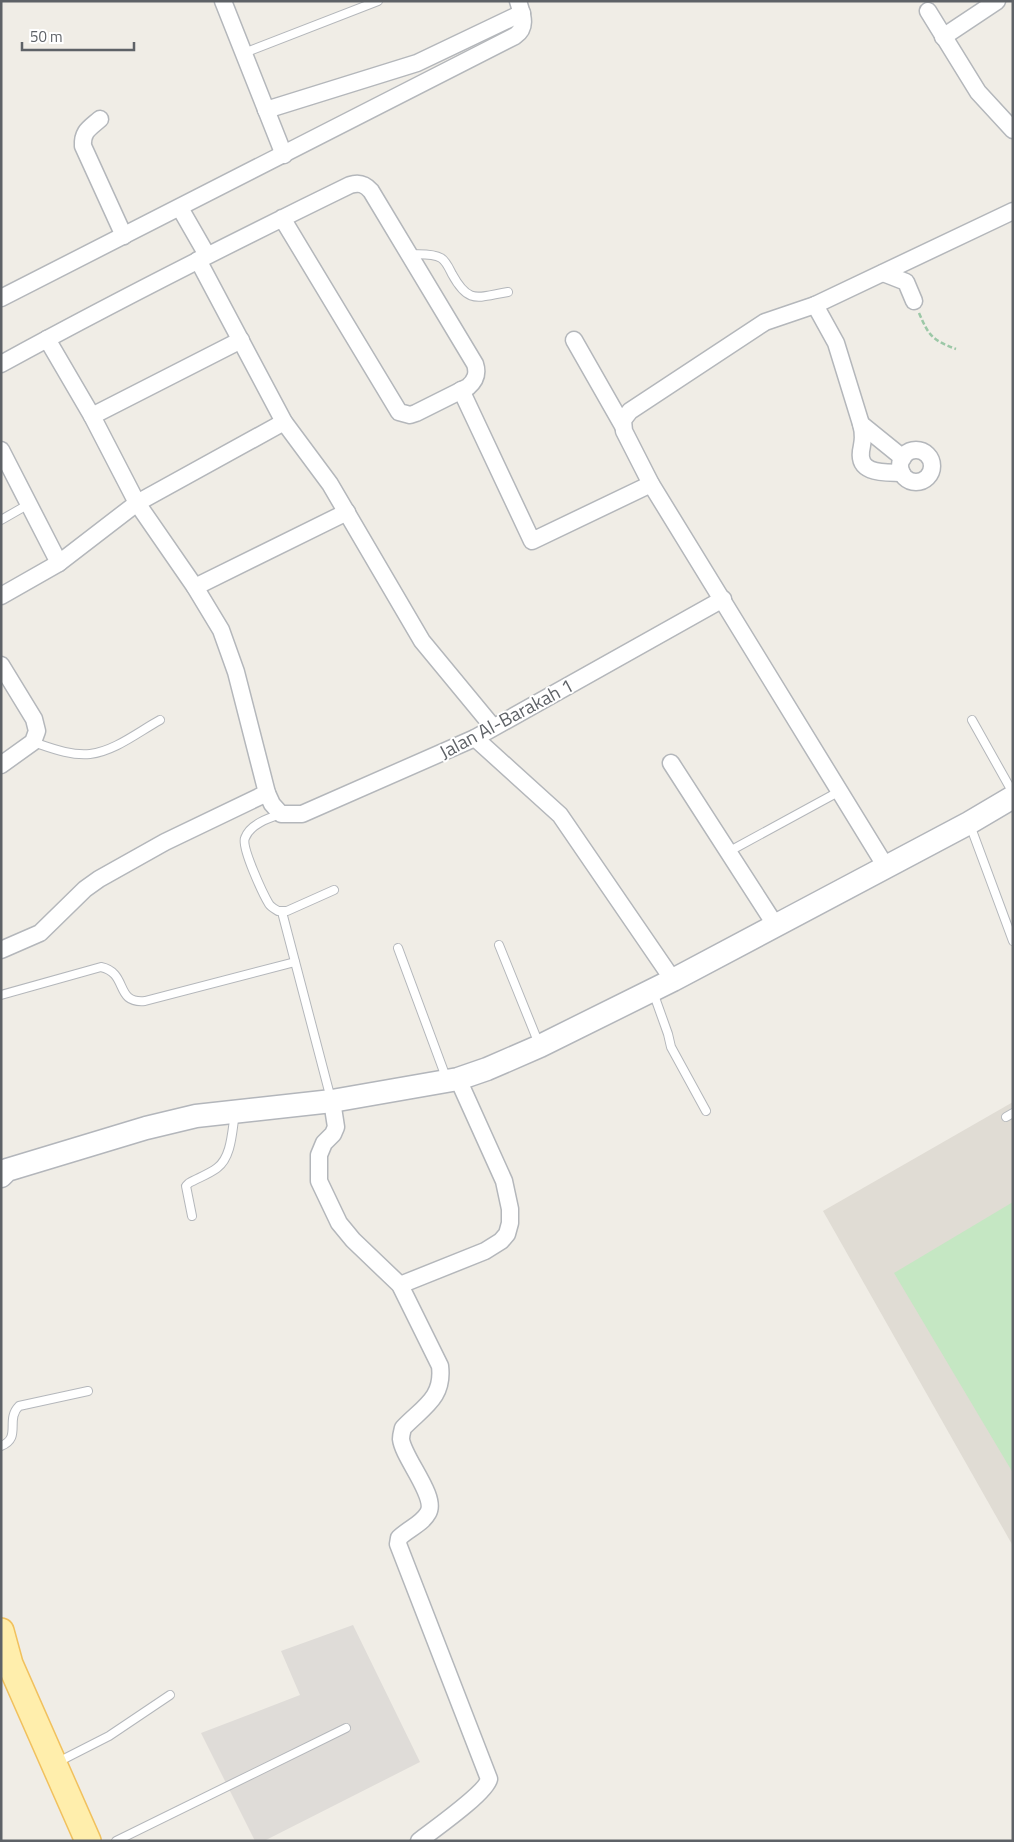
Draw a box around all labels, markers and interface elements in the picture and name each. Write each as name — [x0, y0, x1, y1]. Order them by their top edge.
scale bar — [22, 20, 135, 52]
text: 50 m — [30, 25, 63, 48]
street label: Jalan Al-Barakah 1 — [434, 670, 578, 766]

